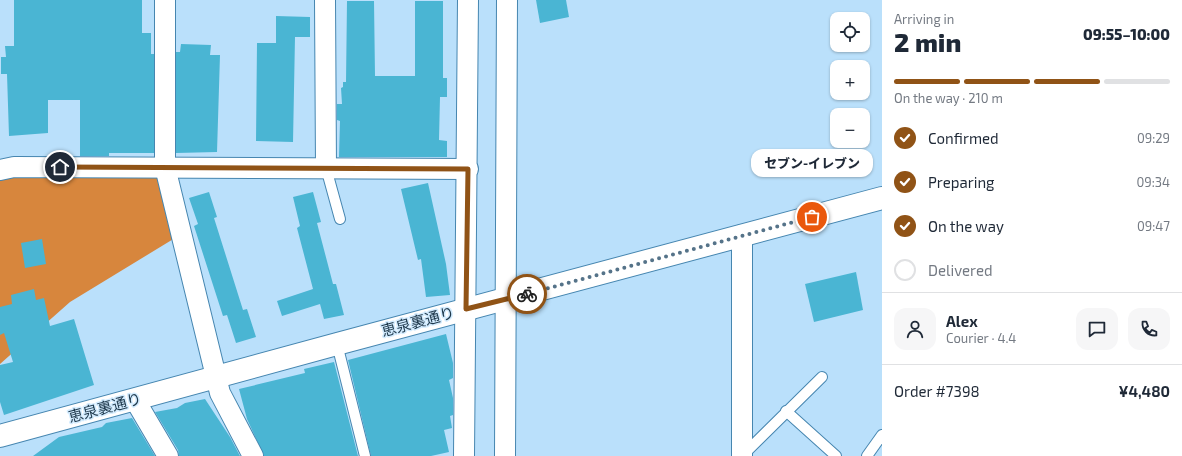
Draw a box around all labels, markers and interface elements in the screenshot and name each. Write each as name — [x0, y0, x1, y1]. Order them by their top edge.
text: Arriving in — [894, 11, 954, 27]
map controls — [830, 12, 870, 148]
button: locate — [830, 12, 870, 52]
text: 09:55–10:00 — [1083, 25, 1170, 43]
text: 2 min — [894, 26, 961, 57]
button: + — [830, 60, 870, 100]
text: On the way · 210 m — [894, 90, 1003, 106]
button: − — [830, 108, 870, 148]
icon: check — [894, 127, 916, 149]
text: Confirmed — [928, 129, 999, 147]
text: 09:29 — [1137, 130, 1170, 146]
callout: セブン-イレブン — [751, 149, 873, 177]
pin — [43, 150, 77, 184]
text: セブン-イレブン — [764, 155, 860, 171]
icon: home — [49, 156, 71, 178]
icon: check — [894, 171, 916, 193]
text: Preparing — [928, 173, 994, 191]
text: 09:34 — [1136, 174, 1170, 190]
pin — [795, 200, 829, 234]
icon: bag — [801, 206, 823, 228]
icon: check — [894, 215, 916, 237]
text: On the way — [928, 217, 1004, 235]
text: 09:47 — [1137, 218, 1170, 234]
text: Delivered — [928, 261, 993, 279]
courier — [507, 274, 547, 314]
icon: bike — [516, 283, 538, 305]
street label: 恵泉裏通り — [379, 303, 456, 339]
button: person — [894, 308, 936, 350]
button: chat — [1076, 308, 1118, 350]
button: phone — [1128, 308, 1170, 350]
text: Alex — [946, 312, 978, 330]
text: Courier · 4.4 — [946, 330, 1016, 346]
text: Order #7398 — [894, 382, 980, 400]
text: ¥4,480 — [1119, 382, 1170, 400]
street label: 恵泉裏通り — [66, 389, 143, 425]

